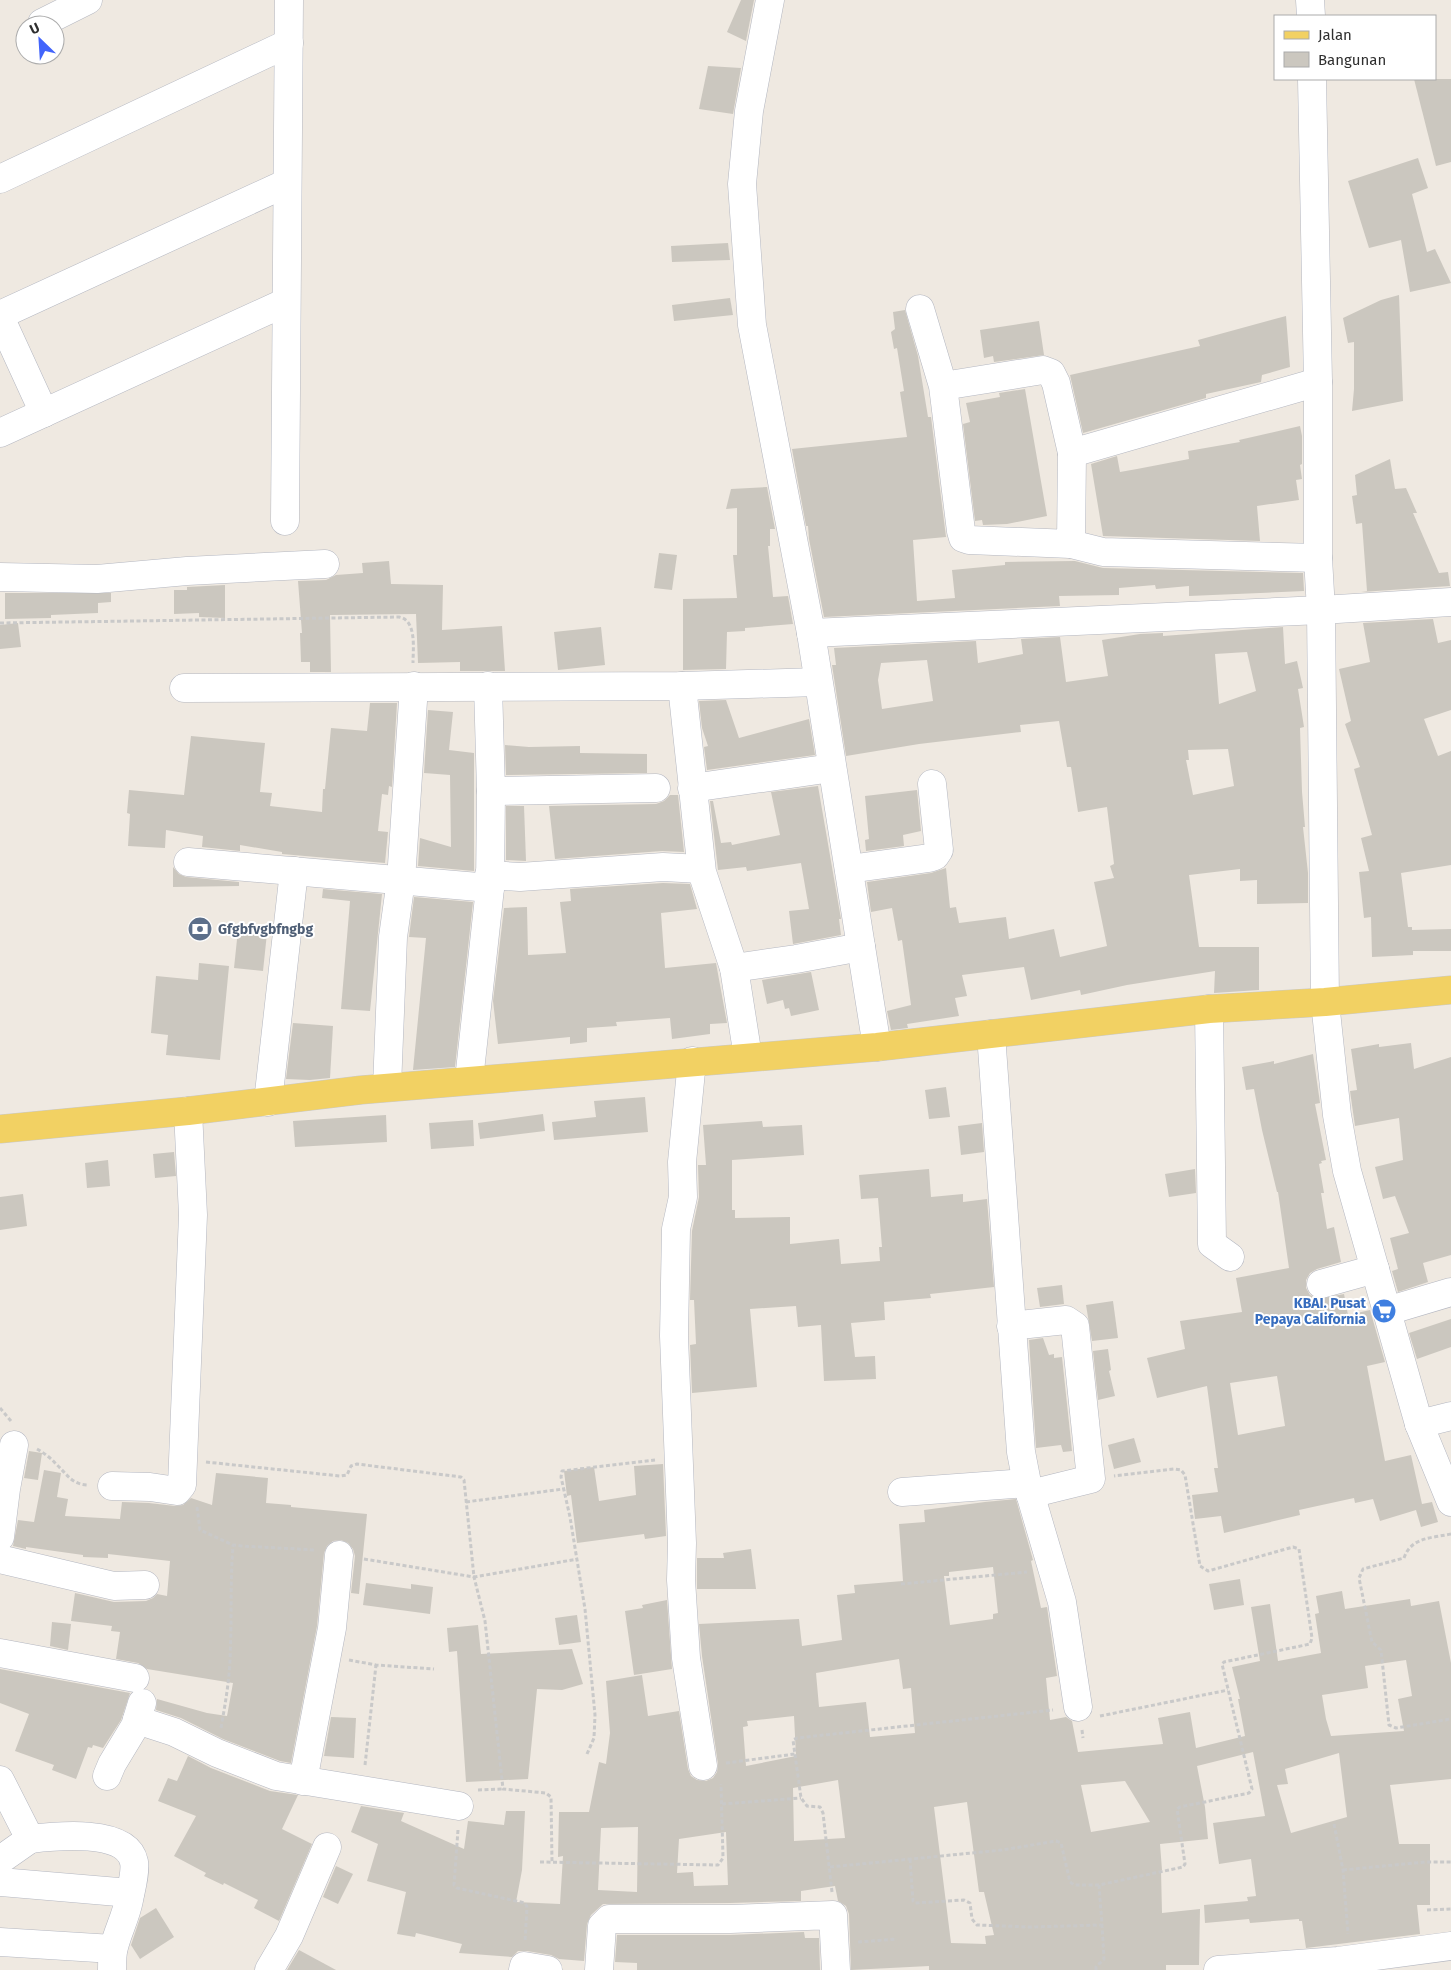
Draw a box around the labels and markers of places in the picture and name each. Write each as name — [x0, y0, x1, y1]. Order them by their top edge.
bank icon: Gfgbfvgbfngbg — [187, 916, 213, 942]
place label: Gfgbfvgbfngbg — [218, 921, 313, 938]
place label: KBAI. Pusat Pepaya California — [1255, 1295, 1367, 1328]
supermarket icon: KBAI. Pusat Pepaya California — [1371, 1298, 1397, 1324]

